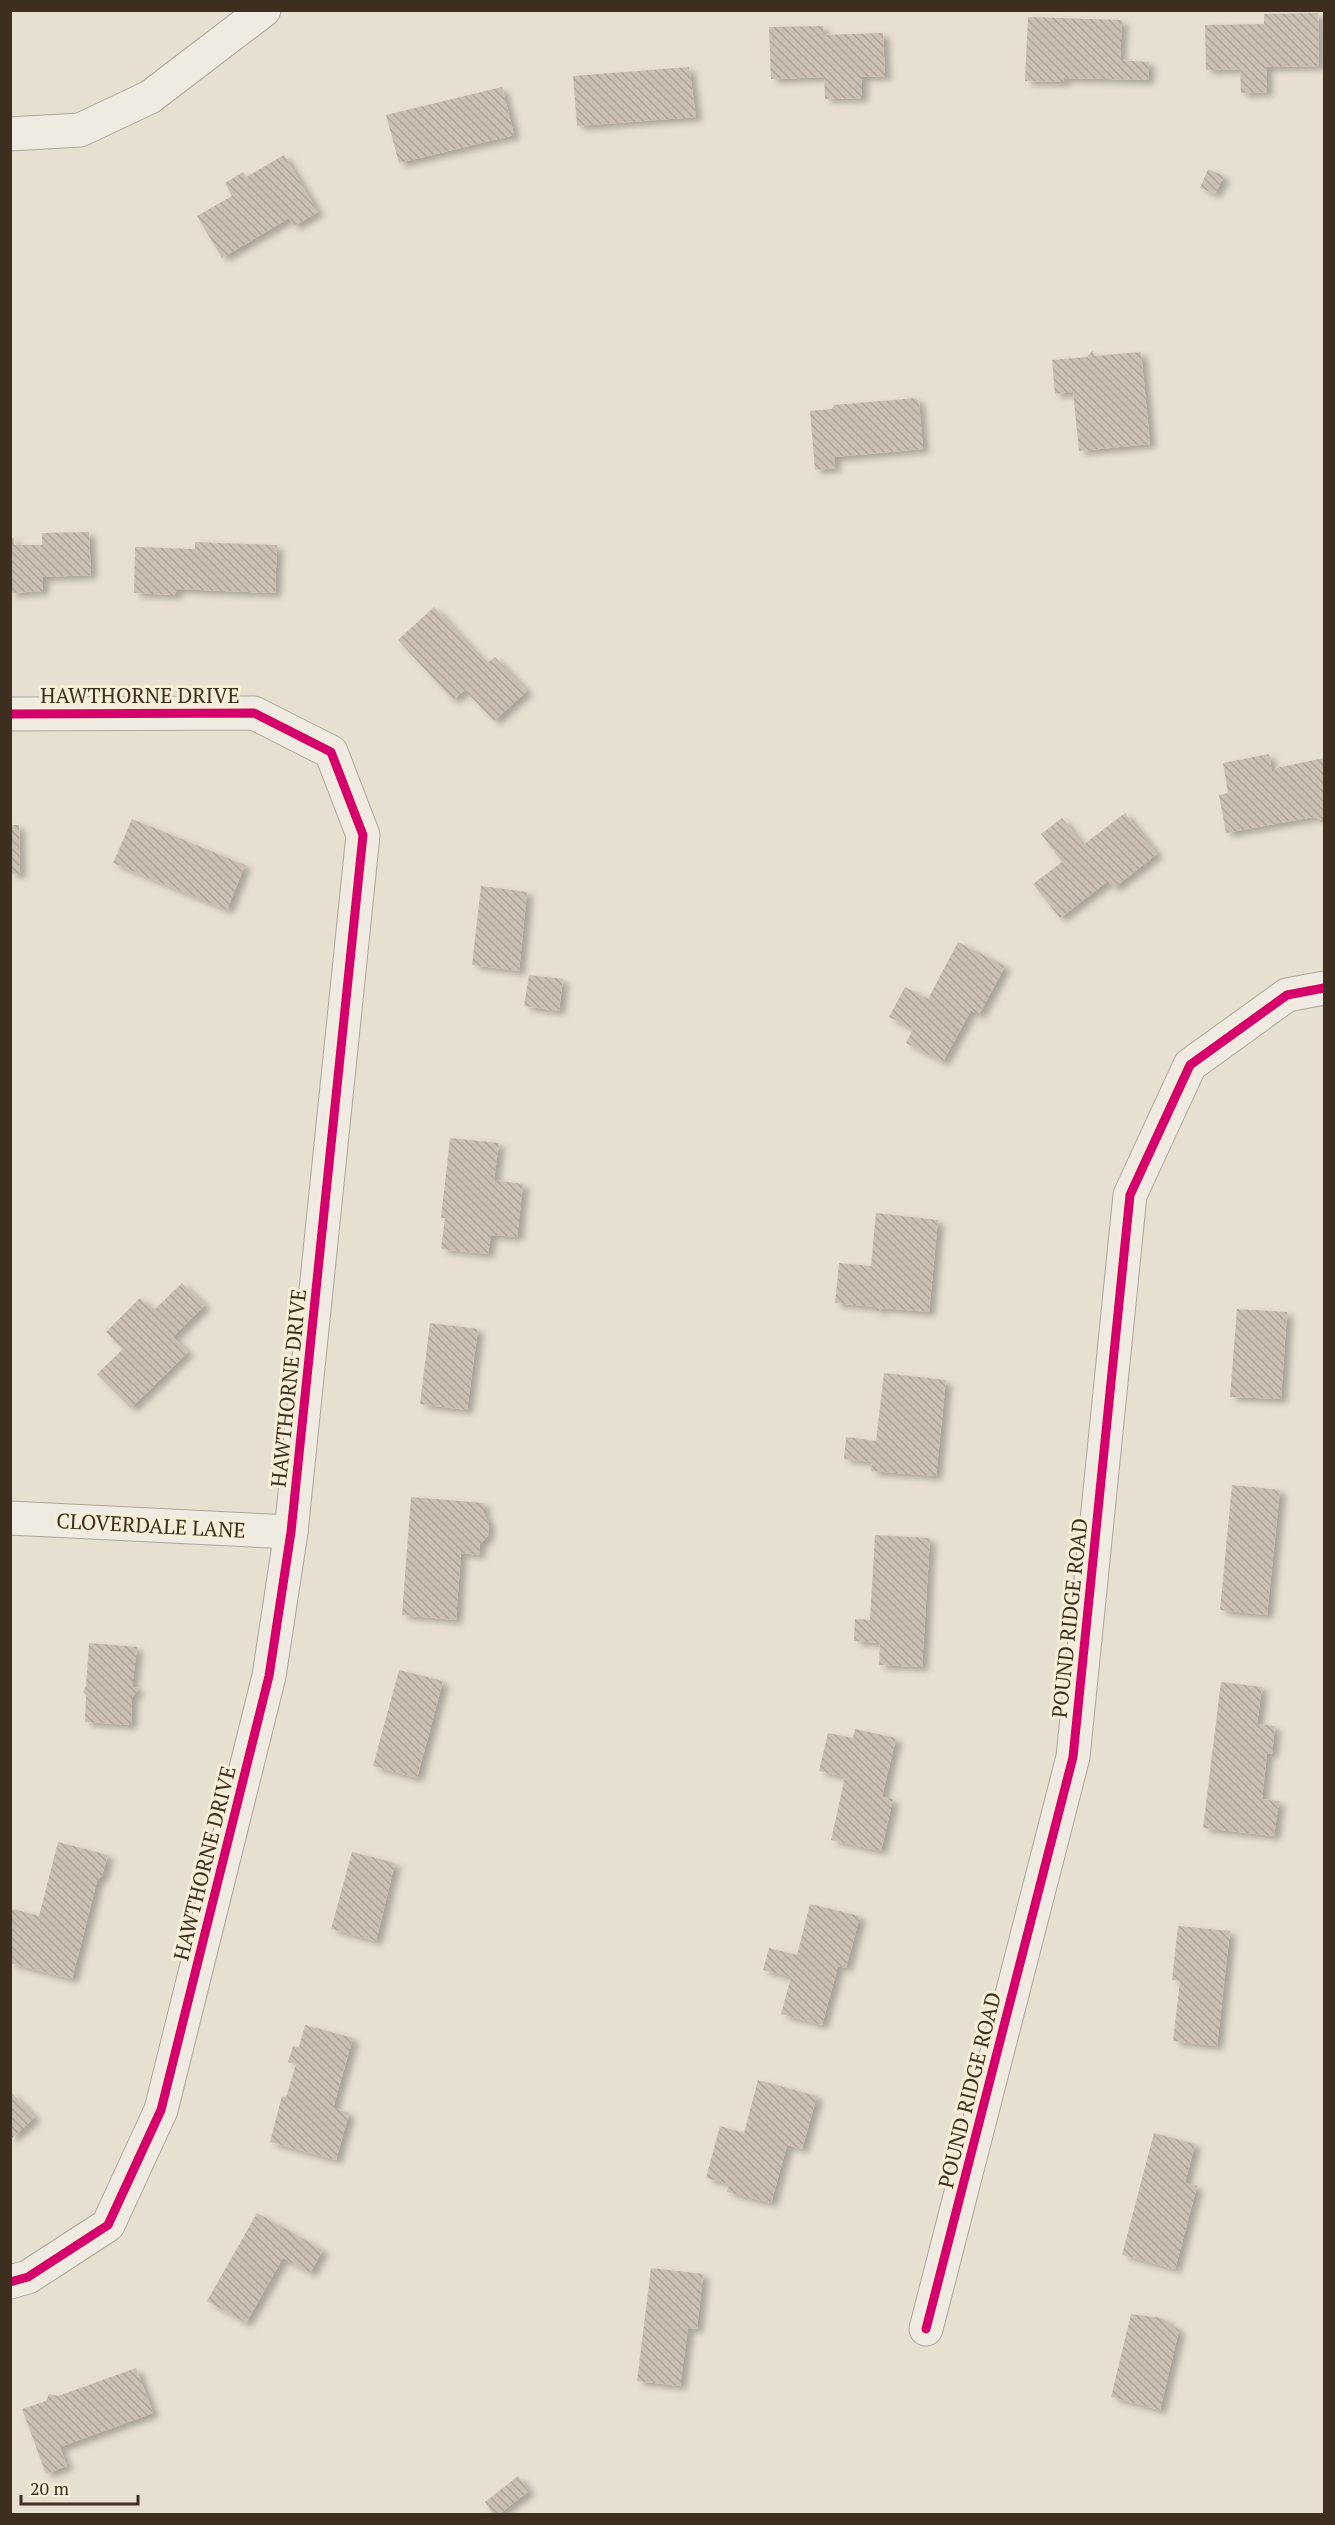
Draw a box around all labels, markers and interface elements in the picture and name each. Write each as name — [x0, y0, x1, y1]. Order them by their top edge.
street label: HAWTHORNE DRIVE — [40, 681, 240, 709]
street label: HAWTHORNE DRIVE — [264, 1287, 312, 1489]
street label: CLOVERDALE LANE — [56, 1506, 246, 1544]
street label: POUND RIDGE ROAD — [1045, 1517, 1093, 1719]
street label: HAWTHORNE DRIVE — [166, 1763, 242, 1963]
street label: POUND RIDGE ROAD — [931, 1989, 1007, 2191]
scale bar — [21, 2468, 138, 2506]
text: 20 m — [30, 2476, 70, 2500]

